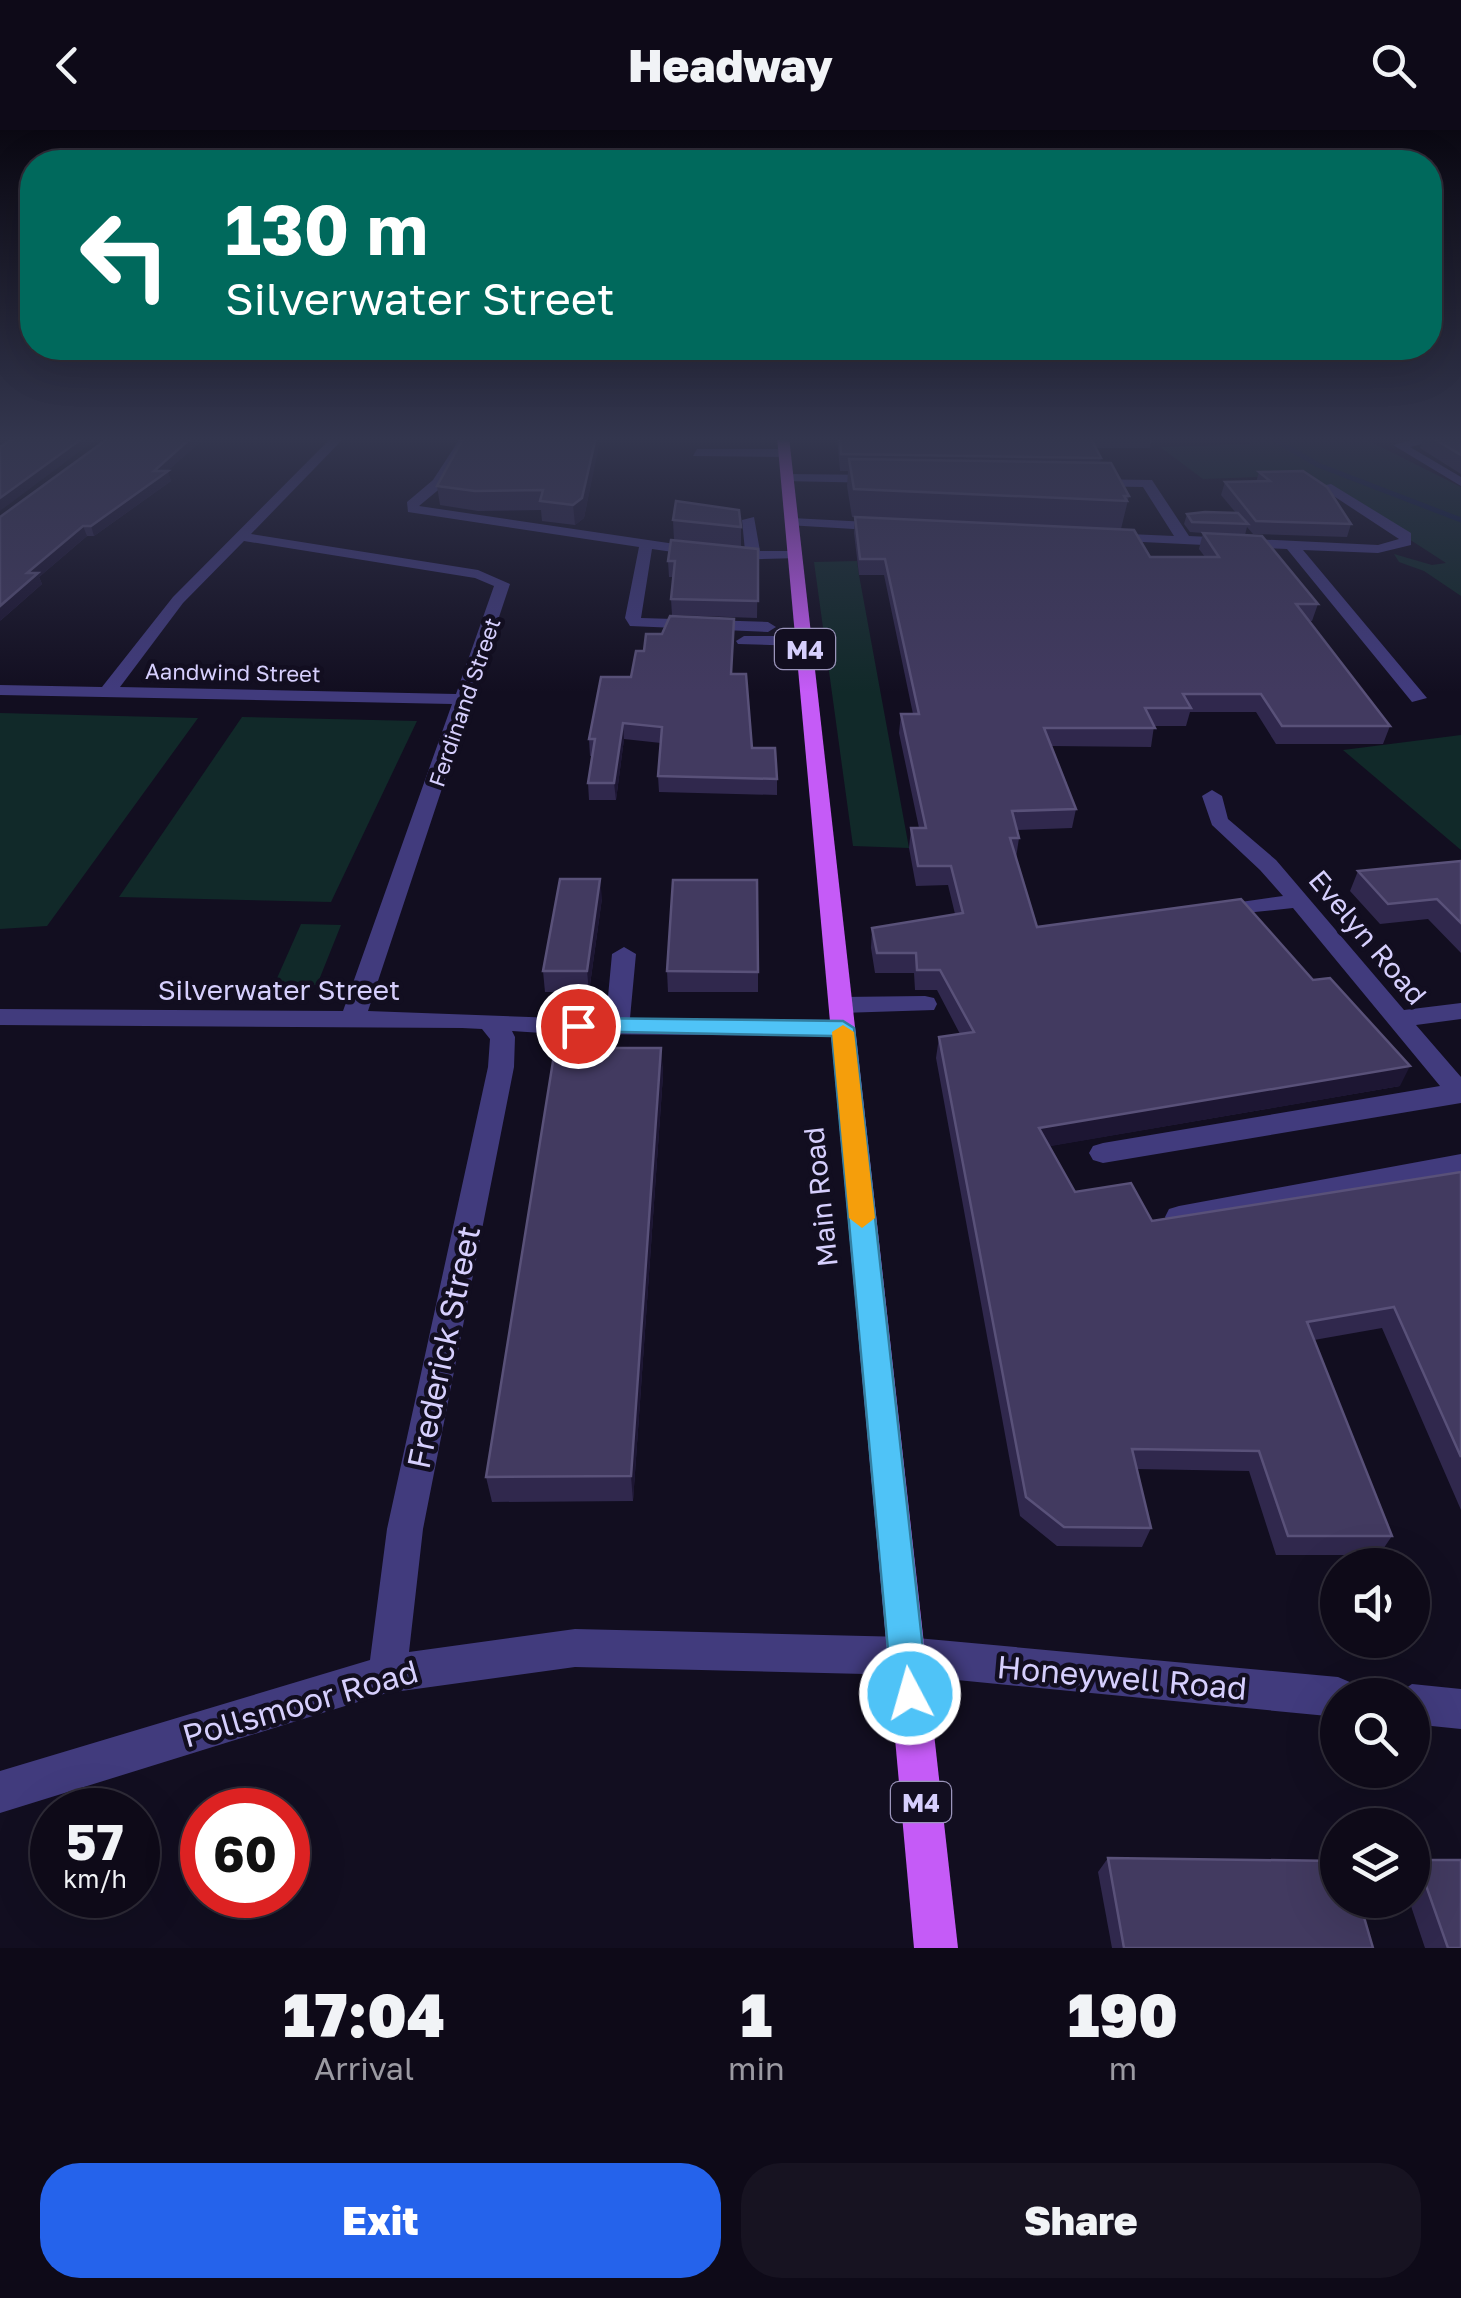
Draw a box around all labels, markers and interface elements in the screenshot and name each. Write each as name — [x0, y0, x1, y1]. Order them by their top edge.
icon: back — [40, 38, 95, 93]
text: Headway — [628, 38, 833, 92]
icon: search — [1366, 38, 1421, 93]
text: 130 m — [225, 186, 428, 270]
icon: left — [60, 190, 190, 320]
text: Silverwater Street — [225, 271, 615, 325]
street label: Ferdinand Street — [422, 614, 506, 790]
road number: M4 — [775, 629, 835, 669]
street label: Aandwind Street — [145, 657, 321, 687]
street label: Evelyn Road — [1302, 863, 1434, 1011]
street label: Silverwater Street — [158, 973, 400, 1006]
pin — [536, 984, 621, 1069]
icon: arrive — [551, 999, 606, 1054]
street label: Main Road — [796, 1126, 844, 1268]
street label: Frederick Street — [399, 1222, 487, 1472]
map controls — [1320, 1548, 1430, 1918]
button: sound — [1320, 1548, 1430, 1658]
position arrow — [858, 1642, 962, 1746]
street label: Honeywell Road — [995, 1647, 1249, 1707]
street label: Pollsmoor Road — [178, 1651, 422, 1755]
button: search — [1320, 1678, 1430, 1788]
road number: M4 — [891, 1782, 951, 1822]
speed limit sign: 60 — [180, 1788, 310, 1918]
button: layers — [1320, 1808, 1430, 1918]
text: 57 — [66, 1811, 124, 1871]
text: km/h — [63, 1863, 127, 1894]
text: 17:04 — [283, 1978, 445, 2050]
text: 1 — [741, 1978, 772, 2050]
text: 190 — [1068, 1978, 1178, 2050]
text: Arrival — [314, 2049, 414, 2087]
text: min — [728, 2049, 785, 2087]
text: m — [1109, 2049, 1137, 2087]
button: Exit — [40, 2163, 721, 2278]
button: Share — [741, 2163, 1421, 2278]

